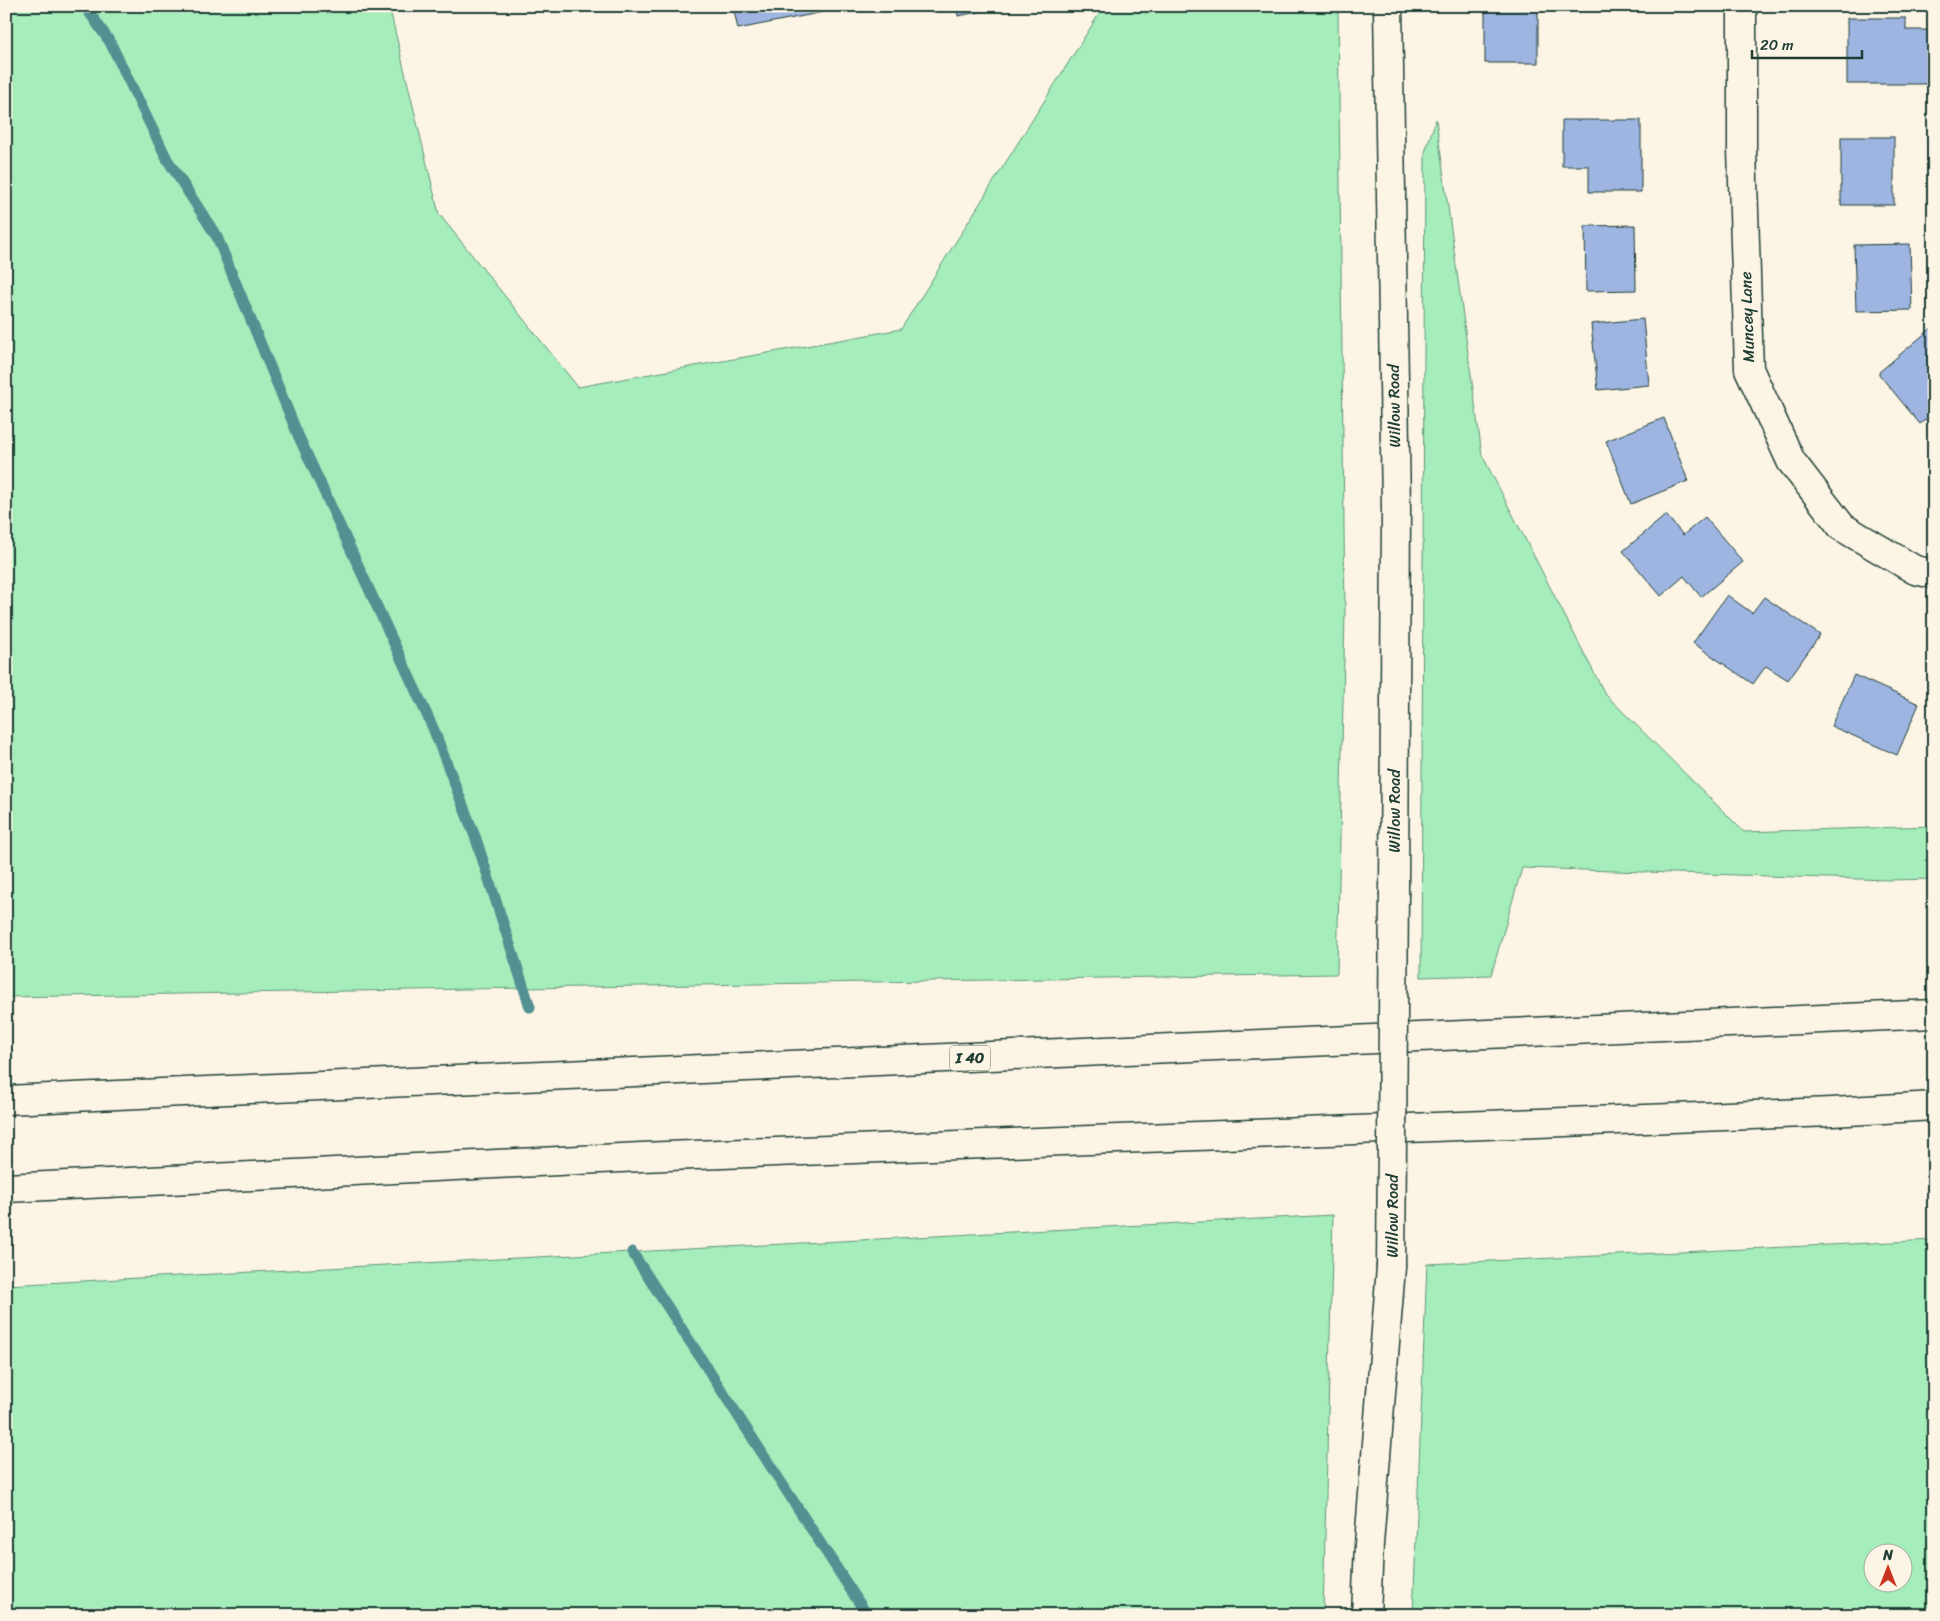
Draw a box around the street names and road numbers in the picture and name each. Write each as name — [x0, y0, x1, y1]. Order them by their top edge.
street label: Muncey Lane — [1731, 271, 1763, 363]
street label: Willow Road — [1379, 363, 1409, 448]
street label: Willow Road — [1380, 768, 1409, 853]
road number: I 40 — [950, 1046, 990, 1070]
street label: Willow Road — [1378, 1173, 1407, 1258]

